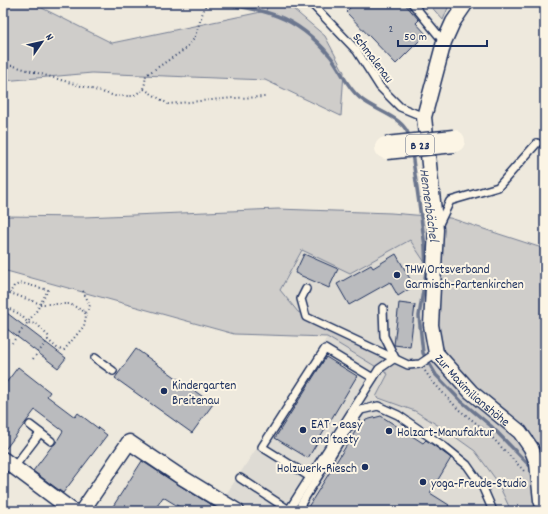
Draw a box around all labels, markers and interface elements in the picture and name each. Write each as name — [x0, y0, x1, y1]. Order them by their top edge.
north arrow — [22, 22, 62, 62]
house number: 2 — [389, 22, 394, 38]
scale bar — [398, 22, 487, 48]
street label: Schmalenau — [347, 29, 397, 88]
text: 50 m — [404, 29, 427, 46]
text: N — [40, 31, 57, 45]
road number: B 23 — [406, 135, 434, 155]
water label: Hennenbächel — [413, 168, 443, 245]
place label: THW Ortsverband Garmisch-Partenkirchen — [405, 261, 524, 295]
marker: THW Ortsverband Garmisch-Partenkirchen — [392, 270, 402, 280]
street label: Zur Maximilianshöhe — [429, 351, 513, 432]
place label: Kindergarten Breitenau — [172, 377, 236, 411]
marker: Kindergarten Breitenau — [159, 386, 169, 396]
place label: EAT - easy and tasty — [311, 416, 363, 450]
place label: Holzart-Manufaktur — [397, 424, 494, 443]
marker: EAT - easy and tasty — [298, 425, 308, 435]
marker: Holzart-Manufaktur — [384, 426, 394, 436]
place label: Holzwerk-Riesch — [277, 460, 357, 479]
marker: Holzwerk-Riesch — [360, 462, 370, 472]
place label: yoga-Freude-Studio — [431, 475, 527, 494]
marker: yoga-Freude-Studio — [418, 477, 428, 487]

